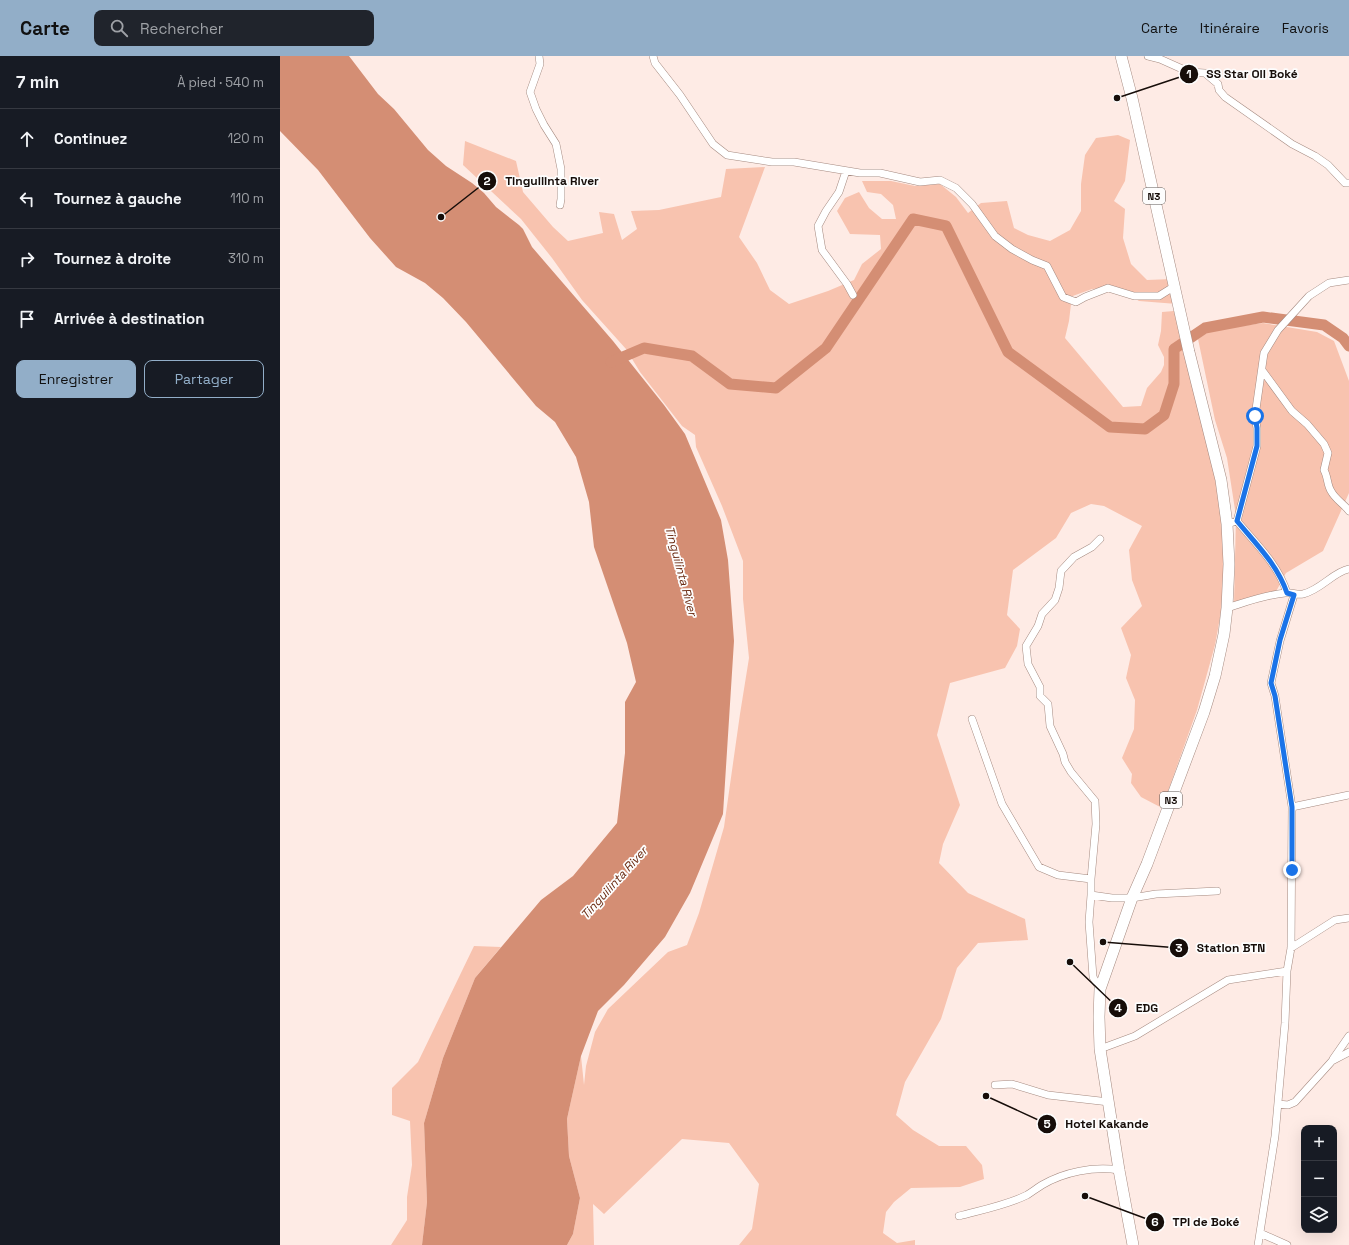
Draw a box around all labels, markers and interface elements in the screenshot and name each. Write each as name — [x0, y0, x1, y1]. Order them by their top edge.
search box — [94, 10, 374, 46]
text: Carte — [20, 16, 70, 41]
icon: search — [108, 17, 130, 39]
text: Rechercher — [140, 19, 224, 38]
text: Carte — [1141, 19, 1178, 37]
text: Itinéraire — [1200, 19, 1260, 37]
text: Favoris — [1282, 19, 1329, 37]
callout: SS Star Oil Boké — [1179, 62, 1306, 86]
text: 1 — [1186, 66, 1192, 82]
text: SS Star Oil Boké — [1206, 66, 1298, 82]
text: 7 min — [16, 71, 59, 93]
text: À pied · 540 m — [177, 74, 264, 91]
icon: ahead — [16, 128, 38, 150]
text: Continuez — [54, 129, 127, 148]
text: 120 m — [228, 130, 264, 147]
callout: Tinguilinta River — [477, 169, 607, 193]
text: 2 — [483, 173, 491, 189]
text: Tinguilinta River — [505, 173, 599, 189]
icon: left — [16, 188, 38, 210]
road number: N3 — [1143, 188, 1165, 204]
text: Tournez à gauche — [54, 189, 182, 208]
text: 110 m — [230, 190, 264, 207]
icon: right — [16, 248, 38, 270]
text: Tournez à droite — [54, 249, 171, 268]
text: 310 m — [228, 250, 264, 267]
icon: arrive — [16, 308, 38, 330]
text: Arrivée à destination — [54, 309, 204, 328]
button: Enregistrer — [16, 360, 136, 398]
button: Partager — [144, 360, 264, 398]
route start — [1246, 407, 1264, 425]
water label: Tinguilinta River — [661, 524, 701, 619]
road number: N3 — [1160, 792, 1182, 808]
water label: Tinguilinta River — [577, 842, 652, 923]
route end — [1283, 861, 1301, 879]
callout: Station BTN — [1169, 936, 1273, 960]
text: 3 — [1175, 940, 1183, 956]
text: Station BTN — [1197, 940, 1265, 956]
callout: EDG — [1108, 996, 1166, 1020]
text: 4 — [1114, 1000, 1122, 1016]
text: EDG — [1136, 1000, 1158, 1016]
callout: Hotel Kakande — [1037, 1112, 1156, 1136]
text: 5 — [1043, 1116, 1051, 1132]
text: Hotel Kakande — [1065, 1116, 1149, 1132]
map controls — [1301, 1125, 1337, 1233]
button: + — [1301, 1125, 1337, 1161]
button: − — [1301, 1161, 1337, 1197]
button: layers — [1301, 1197, 1337, 1233]
callout: TPI de Boké — [1145, 1210, 1248, 1234]
text: 6 — [1151, 1214, 1159, 1230]
text: TPI de Boké — [1173, 1214, 1239, 1230]

